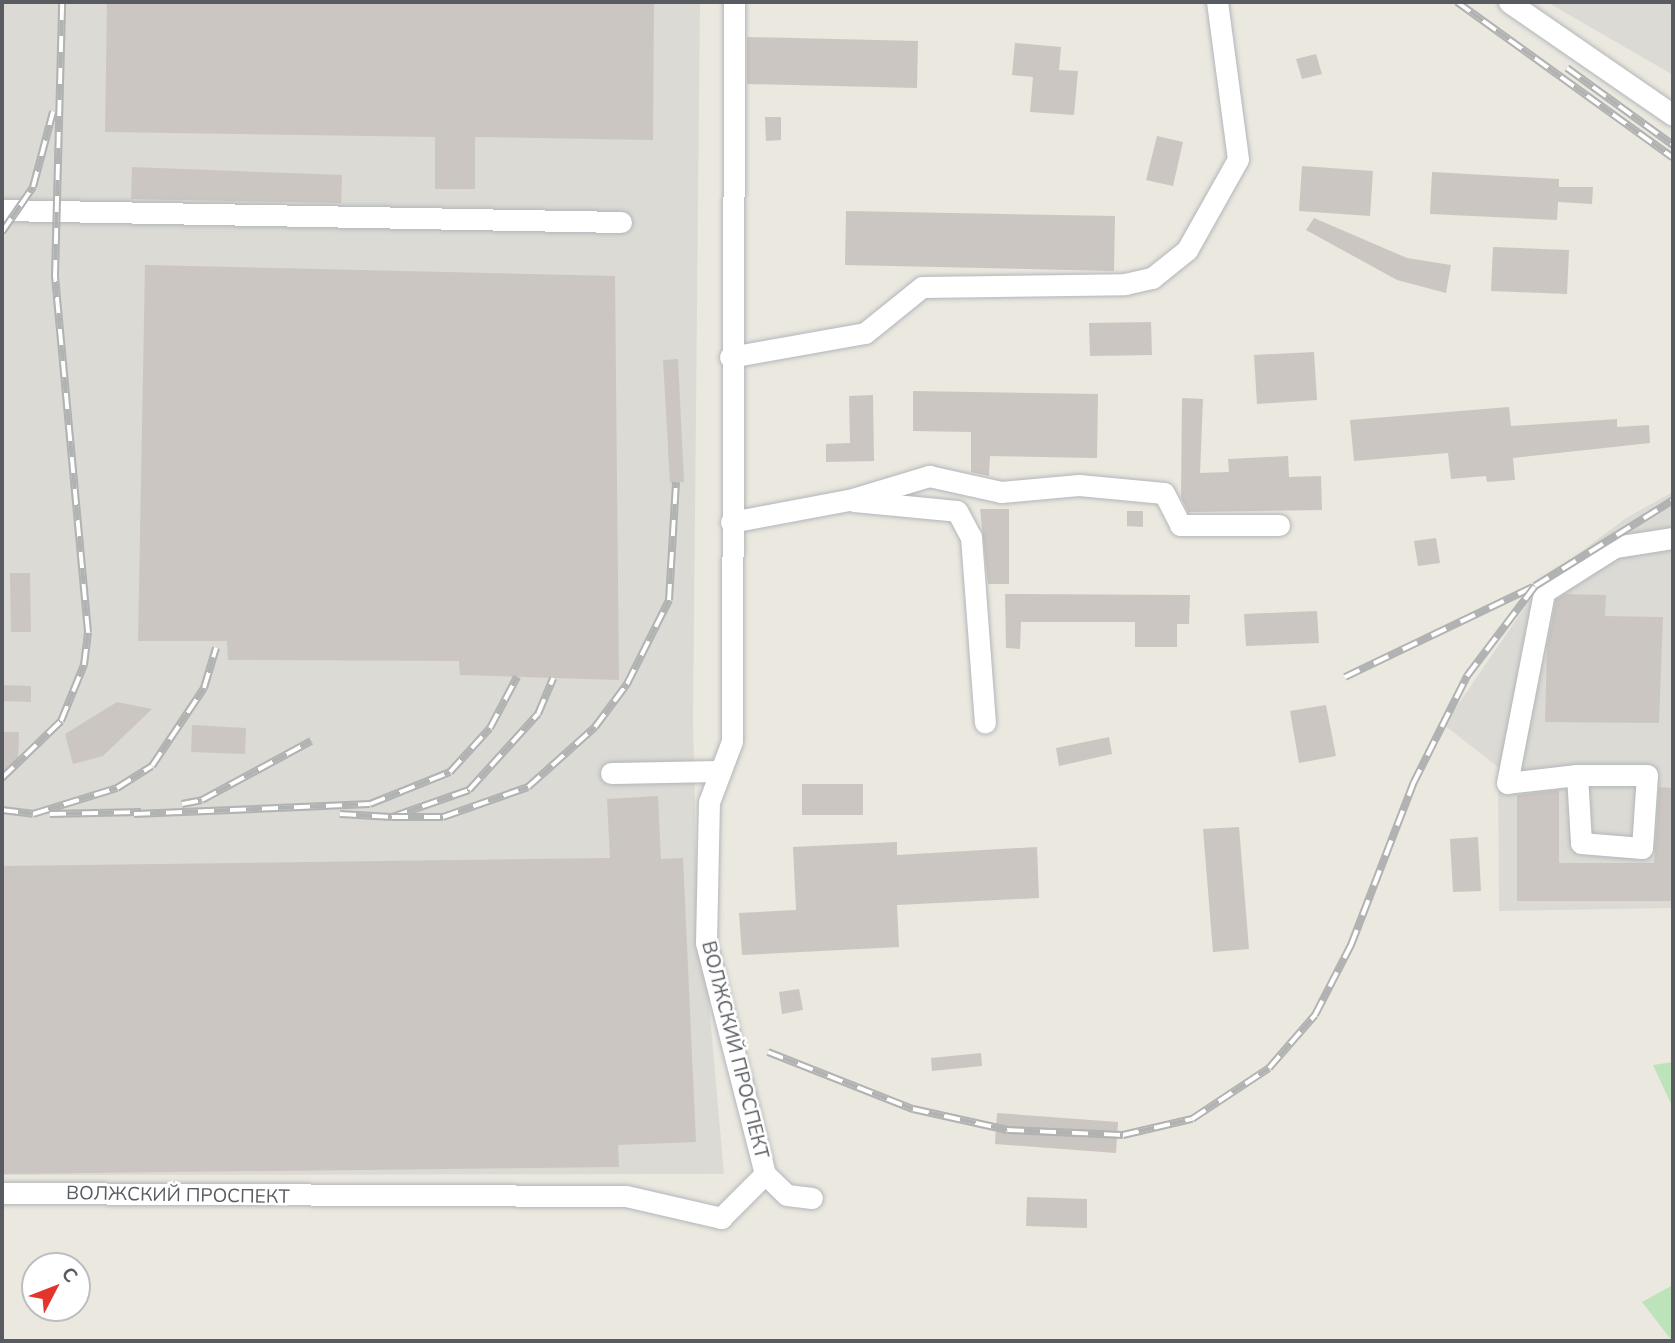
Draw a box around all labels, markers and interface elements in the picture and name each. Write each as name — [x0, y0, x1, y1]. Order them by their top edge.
street label: ВОЛЖСКИЙ ПРОСПЕКТ — [697, 939, 773, 1161]
street label: ВОЛЖСКИЙ ПРОСПЕКТ — [66, 1182, 290, 1208]
north arrow — [21, 1252, 91, 1322]
text: С — [57, 1261, 83, 1287]

